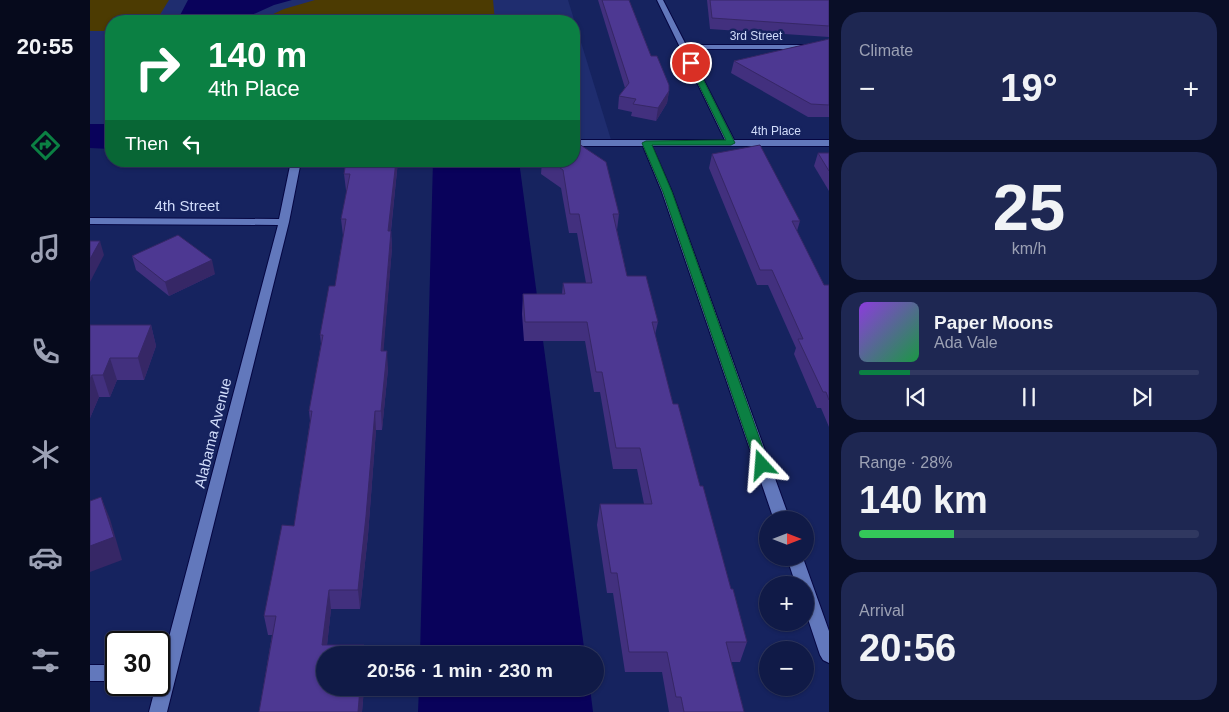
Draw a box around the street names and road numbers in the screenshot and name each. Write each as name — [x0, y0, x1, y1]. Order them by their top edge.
street label: 3rd Street — [730, 29, 783, 43]
street label: 4th Place — [751, 124, 801, 138]
street label: 4th Street — [154, 197, 220, 214]
street label: Alabama Avenue — [191, 376, 234, 490]

